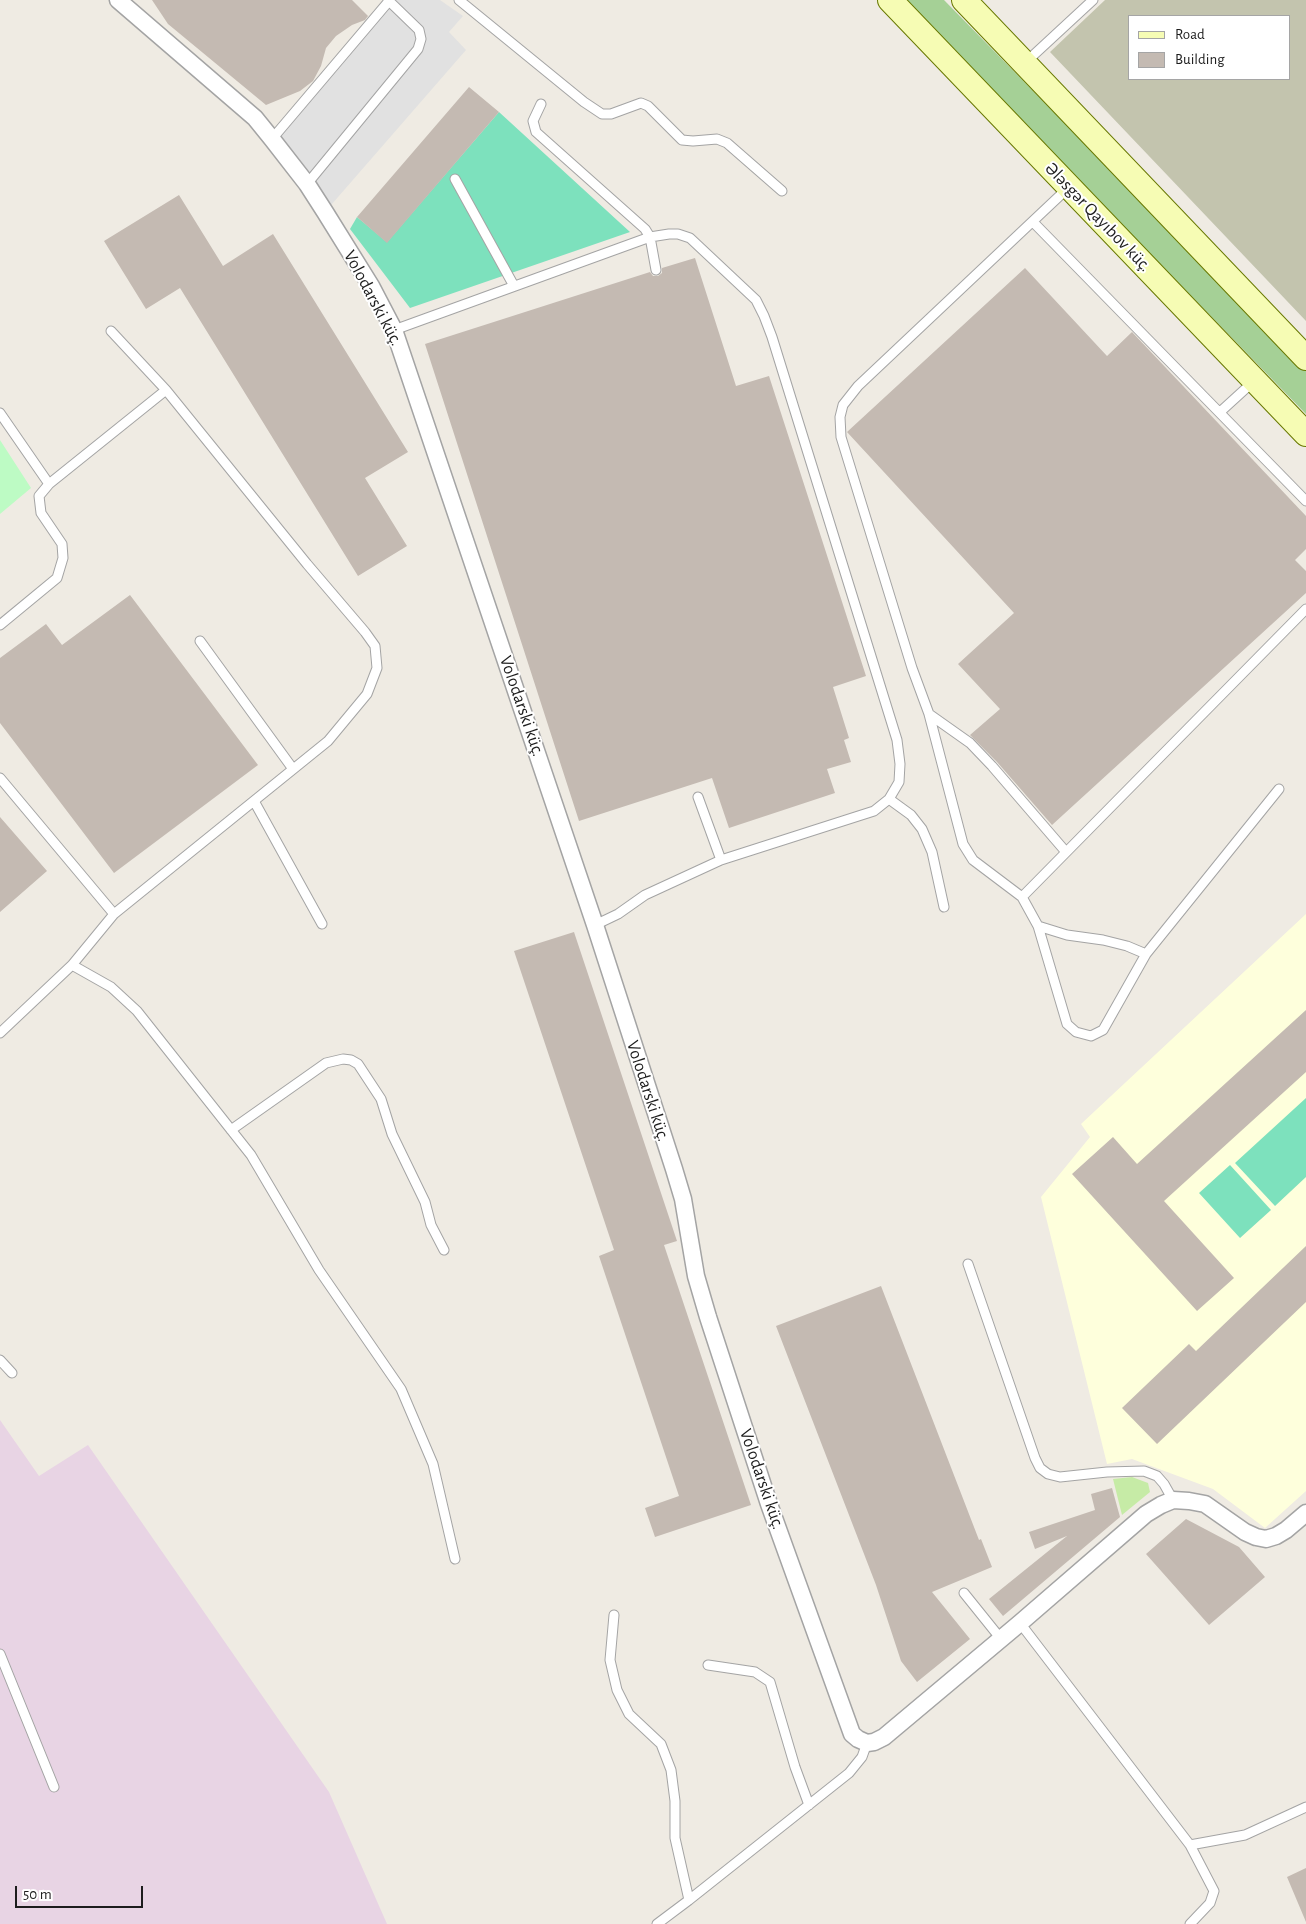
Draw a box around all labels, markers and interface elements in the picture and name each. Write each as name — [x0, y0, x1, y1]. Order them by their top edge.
legend — [1128, 15, 1291, 80]
text: Road — [1175, 27, 1205, 42]
text: Building — [1175, 52, 1225, 67]
street label: Ələsgər Qayıbov küç. — [1040, 158, 1156, 276]
street label: Volodarski küç. — [339, 247, 407, 349]
street label: Volodarski küç. — [495, 653, 549, 759]
street label: Volodarski küç. — [622, 1038, 674, 1144]
street label: Volodarski küç. — [735, 1426, 789, 1532]
scale bar — [18, 1876, 145, 1908]
text: 50 m — [23, 1887, 52, 1902]

